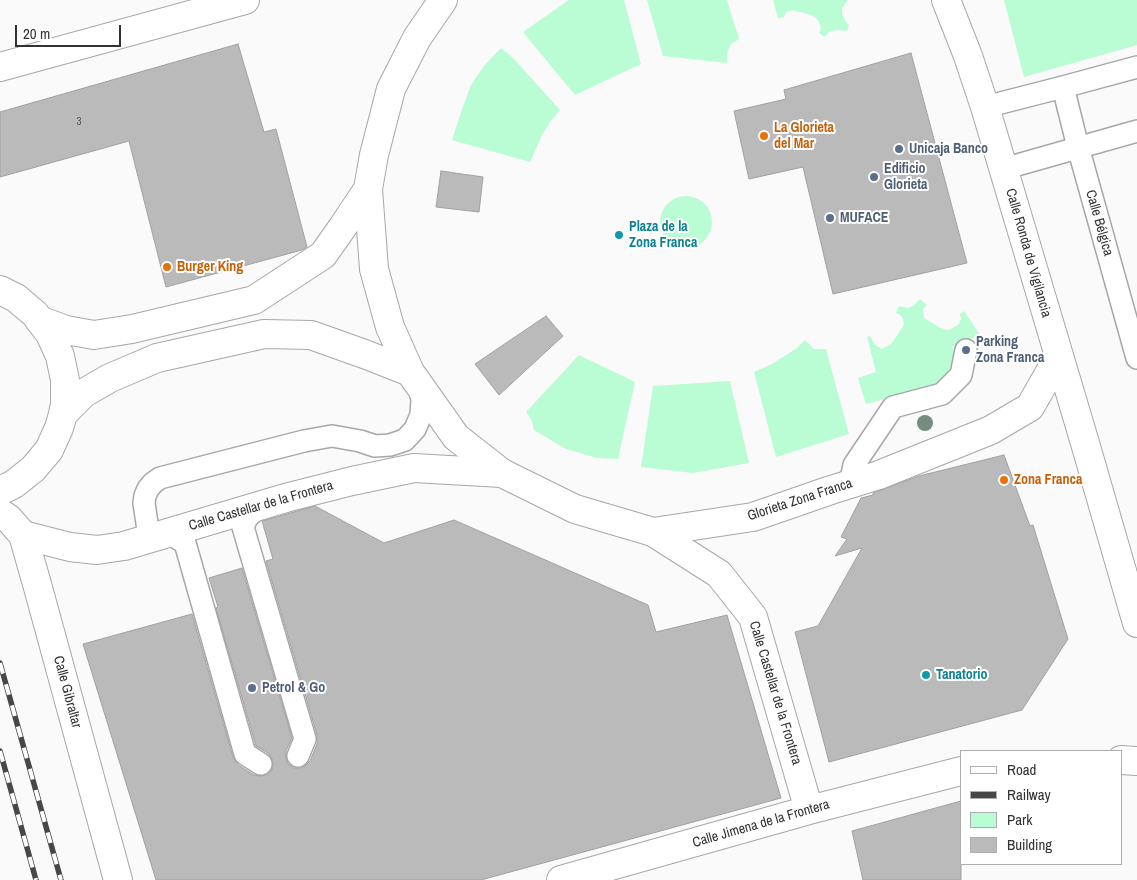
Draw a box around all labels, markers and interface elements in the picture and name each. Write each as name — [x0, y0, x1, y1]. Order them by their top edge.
scale bar — [18, 15, 124, 47]
text: 20 m — [23, 23, 50, 44]
house number: 3 — [76, 115, 82, 129]
place label: La Glorieta del Mar — [774, 120, 834, 152]
marker: La Glorieta del Mar — [758, 130, 770, 142]
place label: Unicaja Banco — [909, 141, 988, 157]
marker: Unicaja Banco — [893, 143, 905, 155]
place label: Edificio Glorieta — [884, 161, 927, 193]
marker: Edificio Glorieta — [868, 171, 880, 183]
street label: Calle Ronda de Vigilancia — [1002, 187, 1054, 319]
street label: Calle Bélgica — [1082, 188, 1116, 258]
place label: MUFACE — [840, 210, 888, 226]
marker: MUFACE — [824, 212, 836, 224]
place label: Plaza de la Zona Franca — [629, 219, 697, 252]
marker: Plaza de la Zona Franca — [613, 229, 625, 241]
place label: Burger King — [177, 259, 243, 275]
marker: Burger King — [161, 261, 173, 273]
place label: Parking Zona Franca — [976, 334, 1044, 367]
marker: Parking Zona Franca — [960, 344, 972, 356]
place label: Zona Franca — [1014, 472, 1082, 488]
marker: Zona Franca — [998, 474, 1010, 486]
street label: Glorieta Zona Franca — [746, 475, 854, 525]
street label: Calle Castellar de la Frontera — [187, 477, 335, 535]
street label: Calle Castellar de la Frontera — [745, 619, 805, 767]
street label: Calle Gibraltar — [49, 654, 85, 730]
place label: Tanatorio — [936, 667, 987, 683]
marker: Tanatorio — [920, 669, 932, 681]
place label: Petrol & Go — [262, 680, 325, 696]
marker: Petrol & Go — [246, 682, 258, 694]
legend — [960, 750, 1122, 865]
text: Road — [1007, 759, 1036, 780]
text: Railway — [1007, 784, 1051, 805]
street label: Calle Jimena de la Frontera — [691, 796, 831, 852]
text: Park — [1007, 809, 1032, 830]
text: Building — [1007, 834, 1052, 855]

